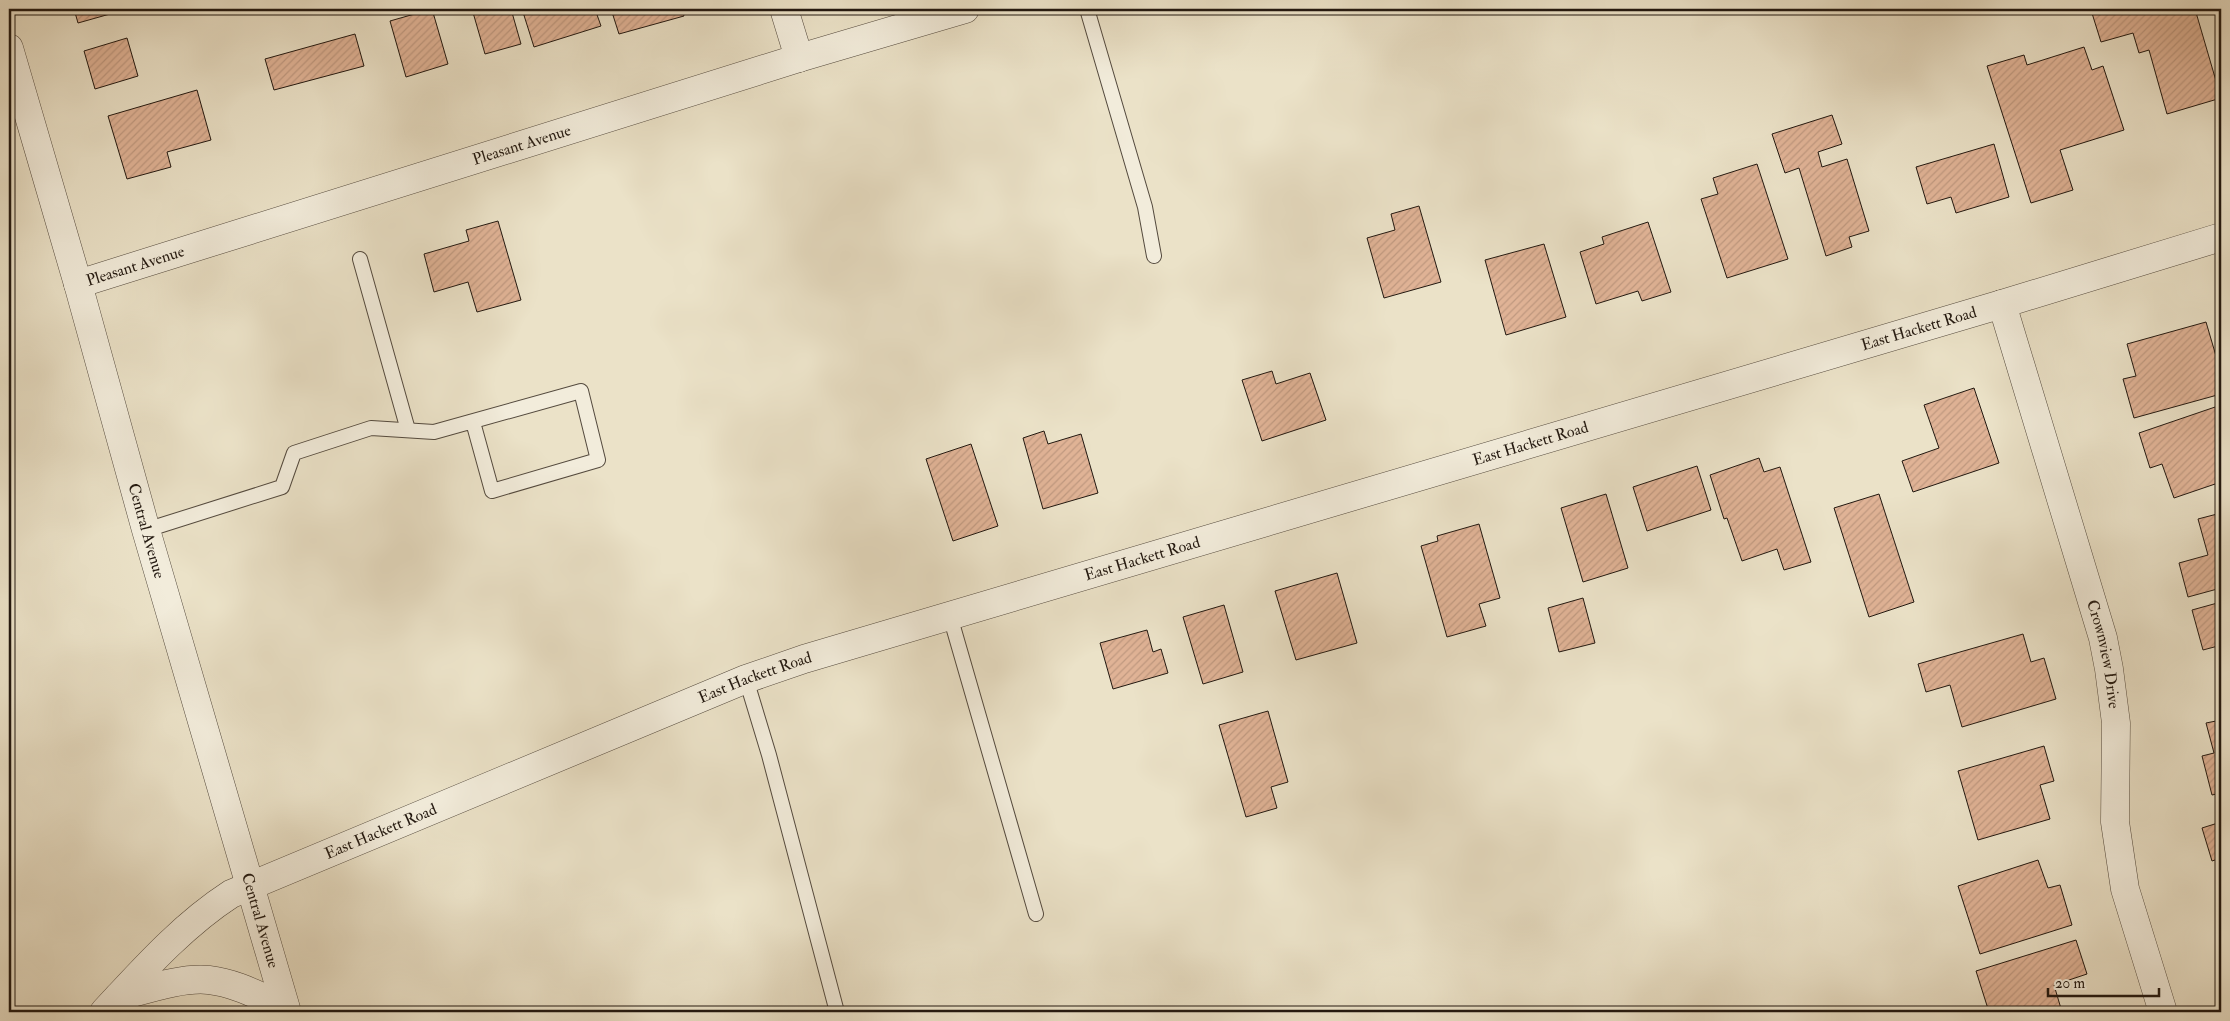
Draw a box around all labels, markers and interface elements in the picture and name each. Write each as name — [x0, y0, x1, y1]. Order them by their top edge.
street label: Pleasant Avenue — [470, 120, 574, 170]
street label: Pleasant Avenue — [84, 241, 187, 291]
street label: East Hackett Road — [1859, 302, 1979, 355]
street label: East Hackett Road — [1470, 417, 1591, 470]
street label: Central Avenue — [124, 481, 170, 581]
street label: East Hackett Road — [1082, 532, 1203, 585]
street label: Crownview Drive — [2082, 597, 2124, 710]
street label: East Hackett Road — [695, 647, 814, 708]
street label: East Hackett Road — [322, 799, 440, 864]
street label: Central Avenue — [237, 871, 284, 971]
scale bar — [2048, 966, 2159, 998]
text: 20 m — [2055, 974, 2085, 993]

